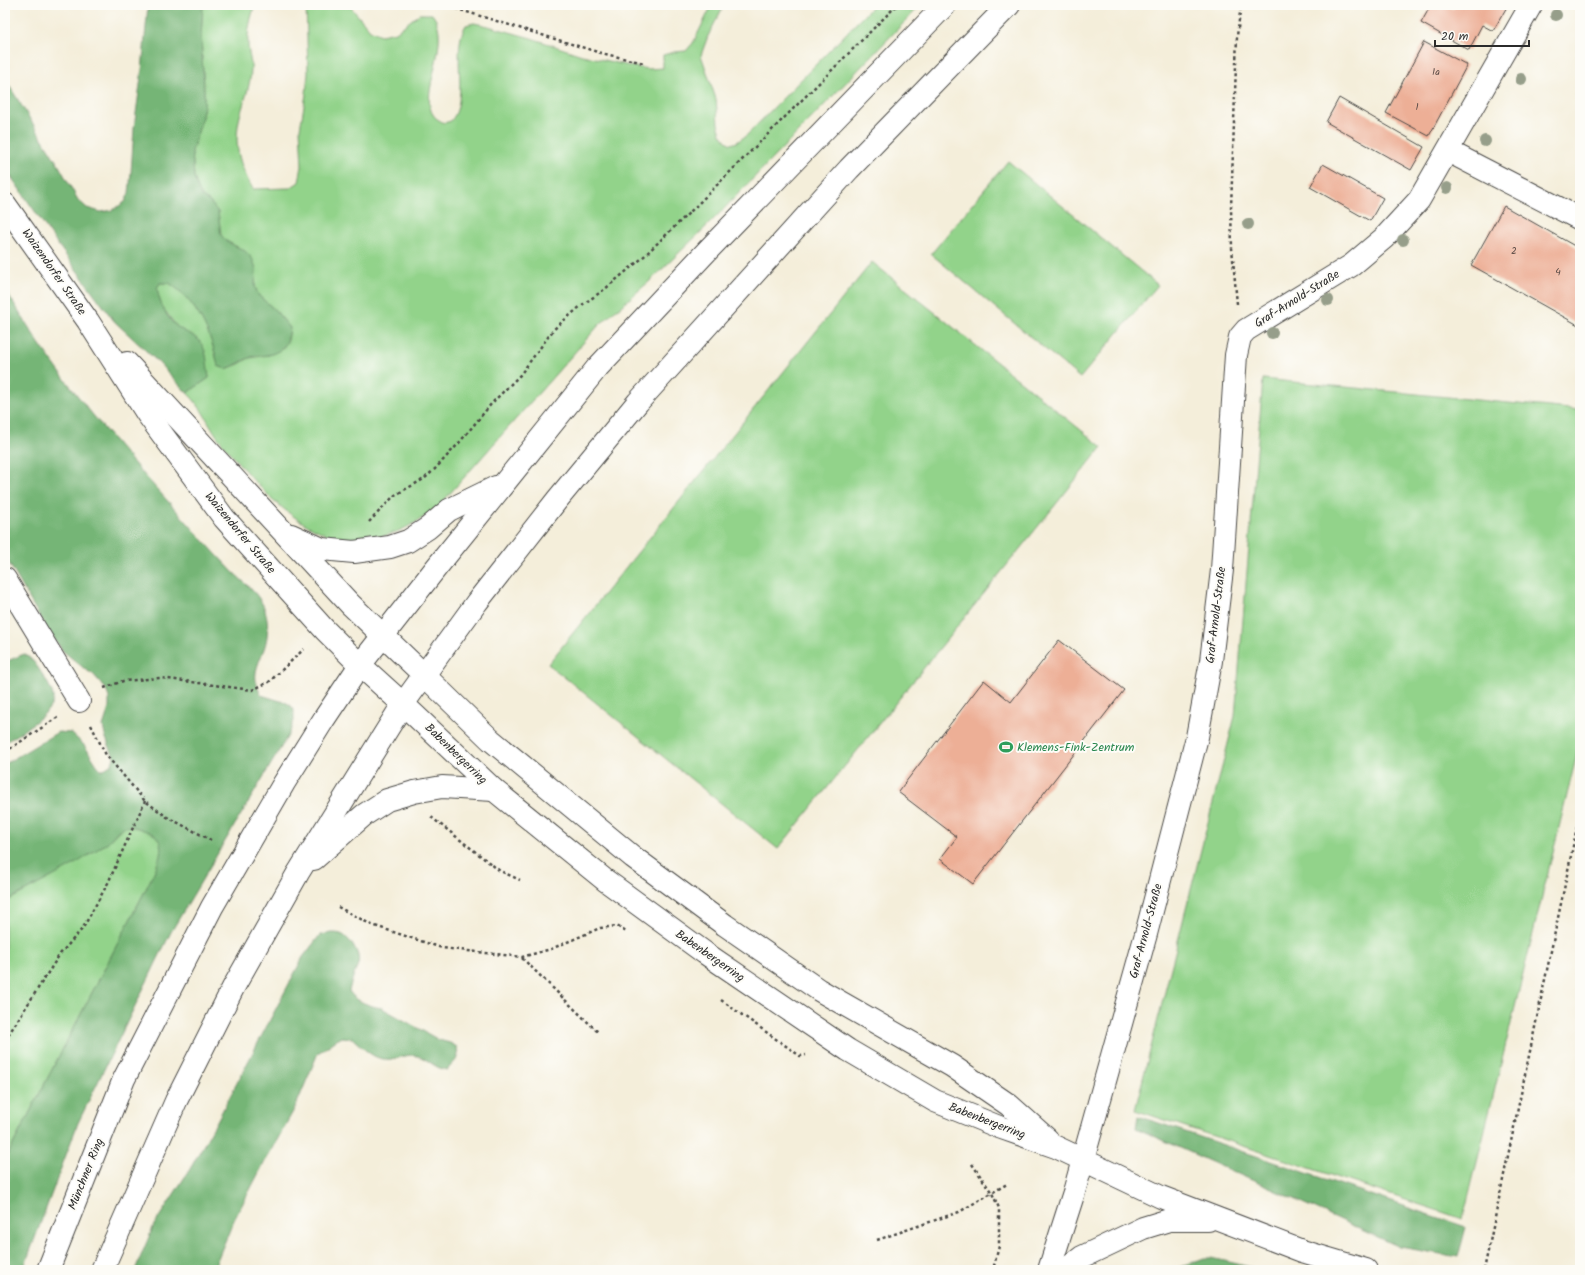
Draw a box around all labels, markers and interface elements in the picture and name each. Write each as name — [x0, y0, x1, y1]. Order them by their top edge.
scale bar — [1435, 22, 1529, 48]
text: 20 m — [1441, 27, 1469, 46]
house number: 1a — [1432, 64, 1440, 80]
house number: 1 — [1415, 99, 1419, 115]
street label: Waizendorfer Straße — [17, 225, 91, 320]
house number: 2 — [1511, 243, 1517, 259]
house number: 4 — [1555, 264, 1561, 280]
street label: Graf-Arnold-Straße — [1251, 265, 1344, 333]
street label: Waizendorfer Straße — [200, 488, 280, 579]
street label: Graf-Arnold-Straße — [1201, 565, 1231, 665]
street label: Babenbergerring — [420, 719, 492, 789]
place label: Klemens-Fink-Zentrum — [1017, 738, 1135, 757]
sports icon: Klemens-Fink-Zentrum — [998, 739, 1014, 755]
street label: Graf-Arnold-Straße — [1124, 881, 1168, 981]
street label: Babenbergerring — [671, 925, 749, 987]
street label: Babenbergerring — [946, 1098, 1029, 1144]
street label: Münchner Ring — [63, 1135, 109, 1213]

